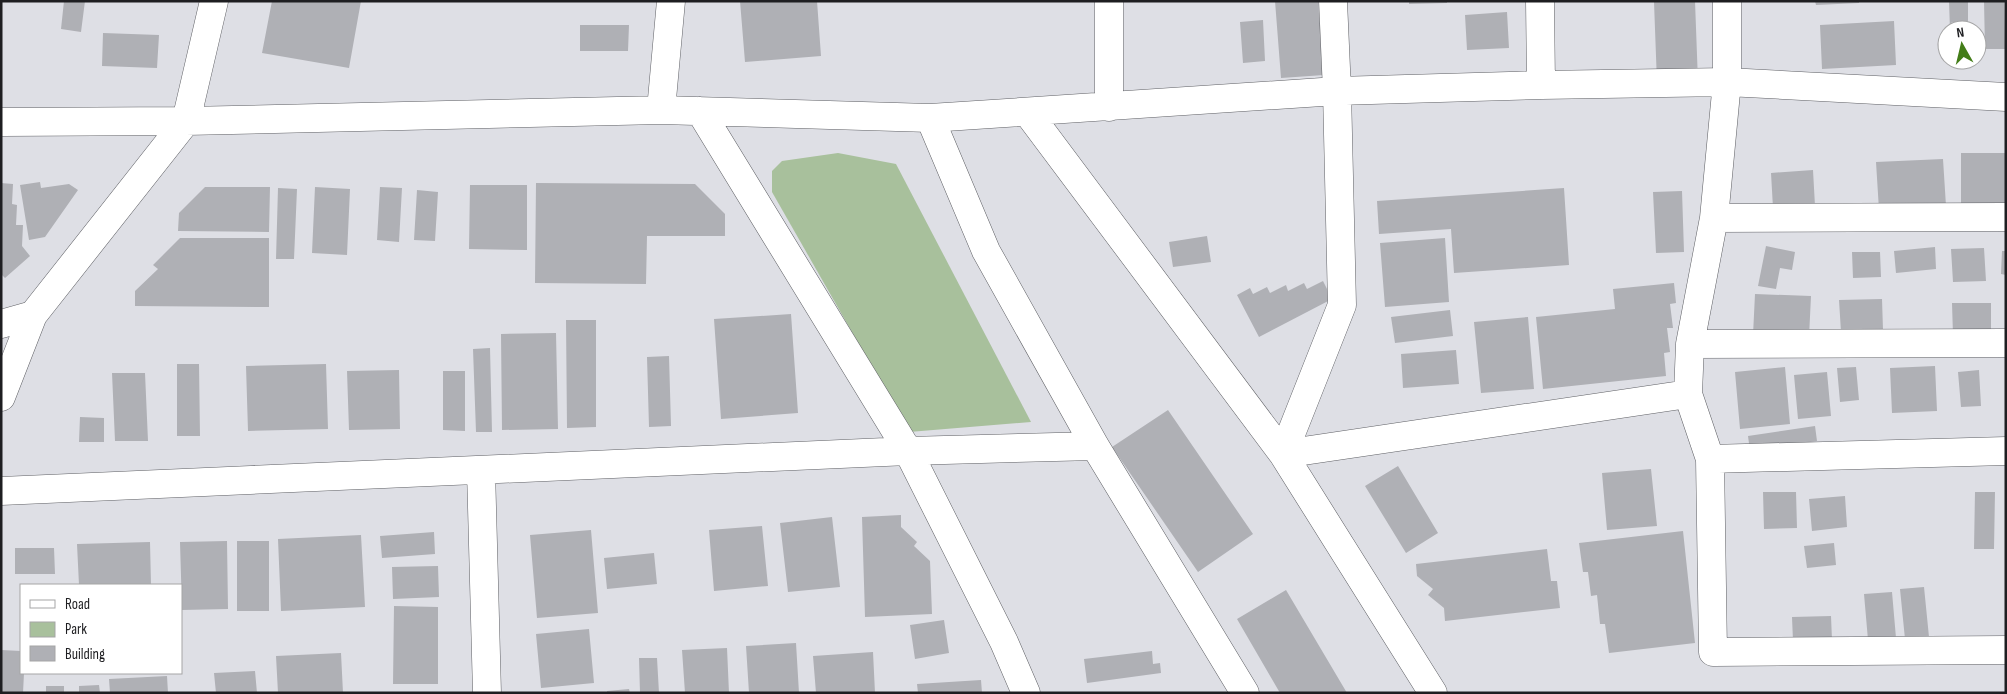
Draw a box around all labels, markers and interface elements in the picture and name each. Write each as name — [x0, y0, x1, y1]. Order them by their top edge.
north arrow — [1937, 20, 1987, 70]
text: N — [1955, 24, 1965, 42]
legend — [20, 584, 182, 674]
text: Road — [65, 595, 90, 614]
text: Park — [65, 620, 87, 639]
text: Building — [65, 645, 105, 664]

